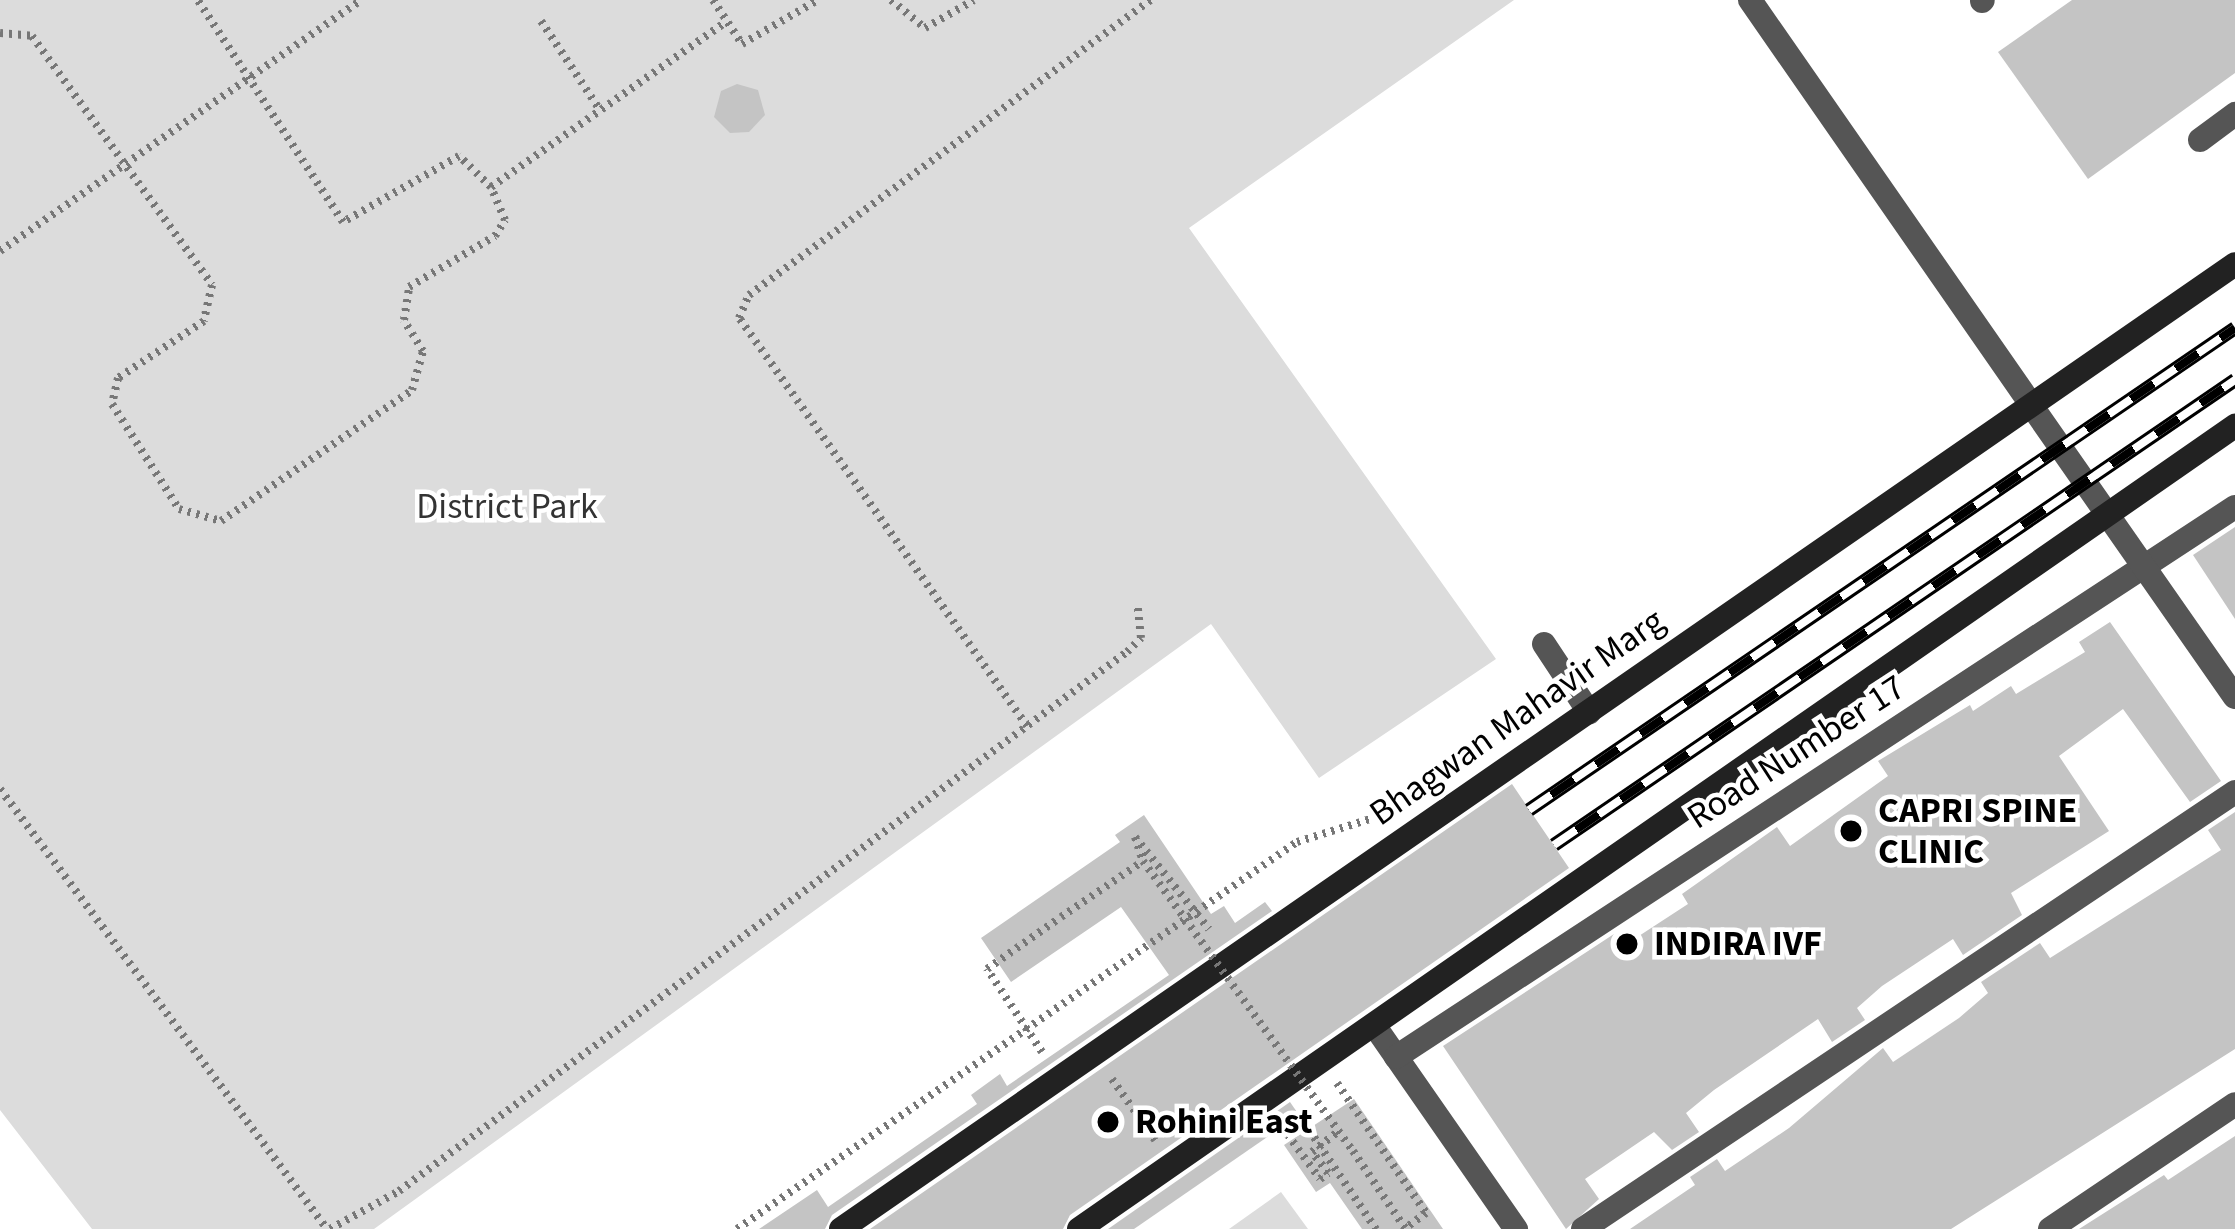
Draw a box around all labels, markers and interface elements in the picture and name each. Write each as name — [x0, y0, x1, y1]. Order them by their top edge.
park label: District Park — [416, 485, 598, 529]
street label: Bhagwan Mahavir Marg — [1361, 599, 1673, 835]
street label: Road Number 17 — [1679, 666, 1913, 838]
place label: CAPRI SPINE CLINIC — [1878, 788, 2077, 873]
marker: CAPRI SPINE CLINIC — [1835, 815, 1867, 847]
place label: INDIRA IVF — [1654, 922, 1822, 966]
marker: INDIRA IVF — [1611, 928, 1643, 960]
place label: Rohini East — [1135, 1100, 1313, 1144]
marker: Rohini East — [1092, 1106, 1124, 1138]

